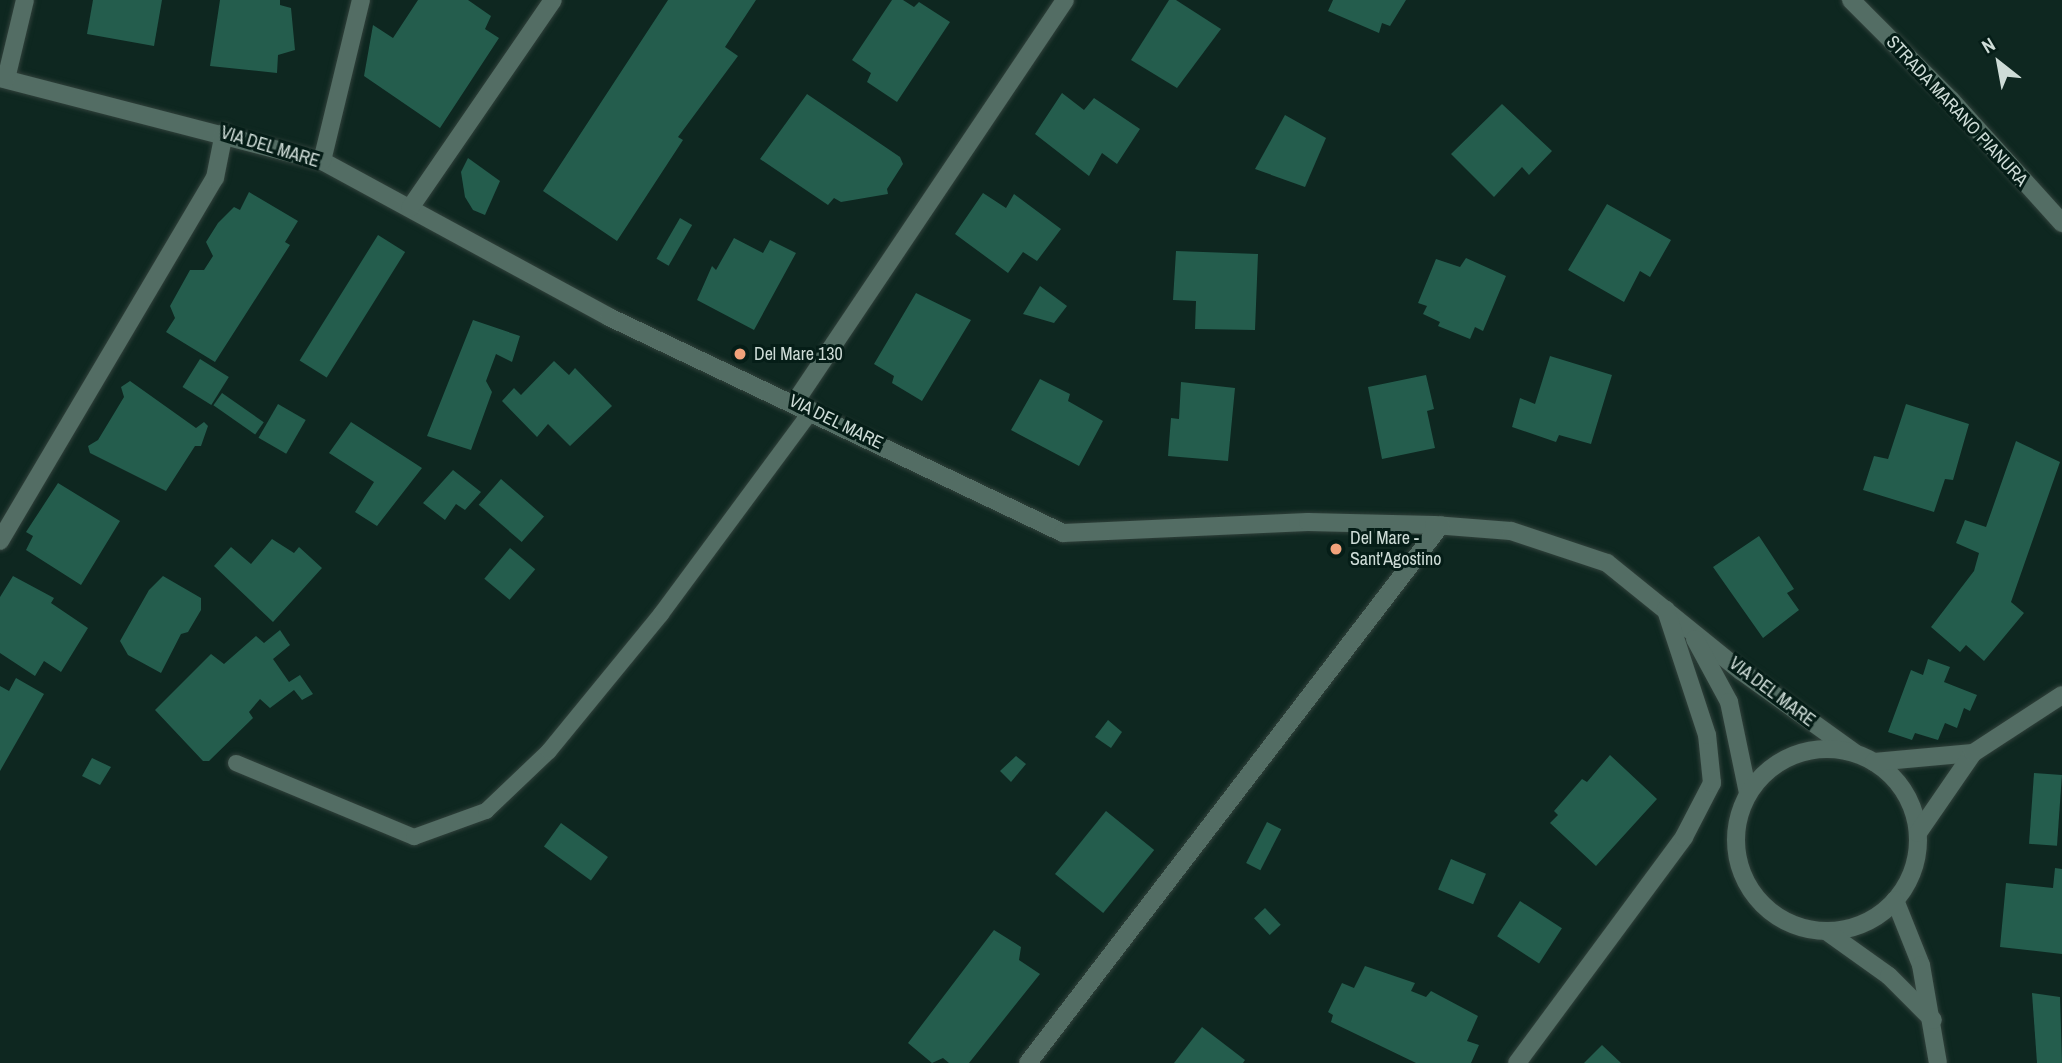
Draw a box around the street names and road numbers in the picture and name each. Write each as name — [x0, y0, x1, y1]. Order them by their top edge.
street label: STRADA MARANO PIANURA — [1881, 31, 2033, 191]
street label: VIA DEL MARE — [217, 122, 323, 172]
street label: VIA DEL MARE — [785, 390, 887, 454]
street label: VIA DEL MARE — [1724, 652, 1820, 732]

